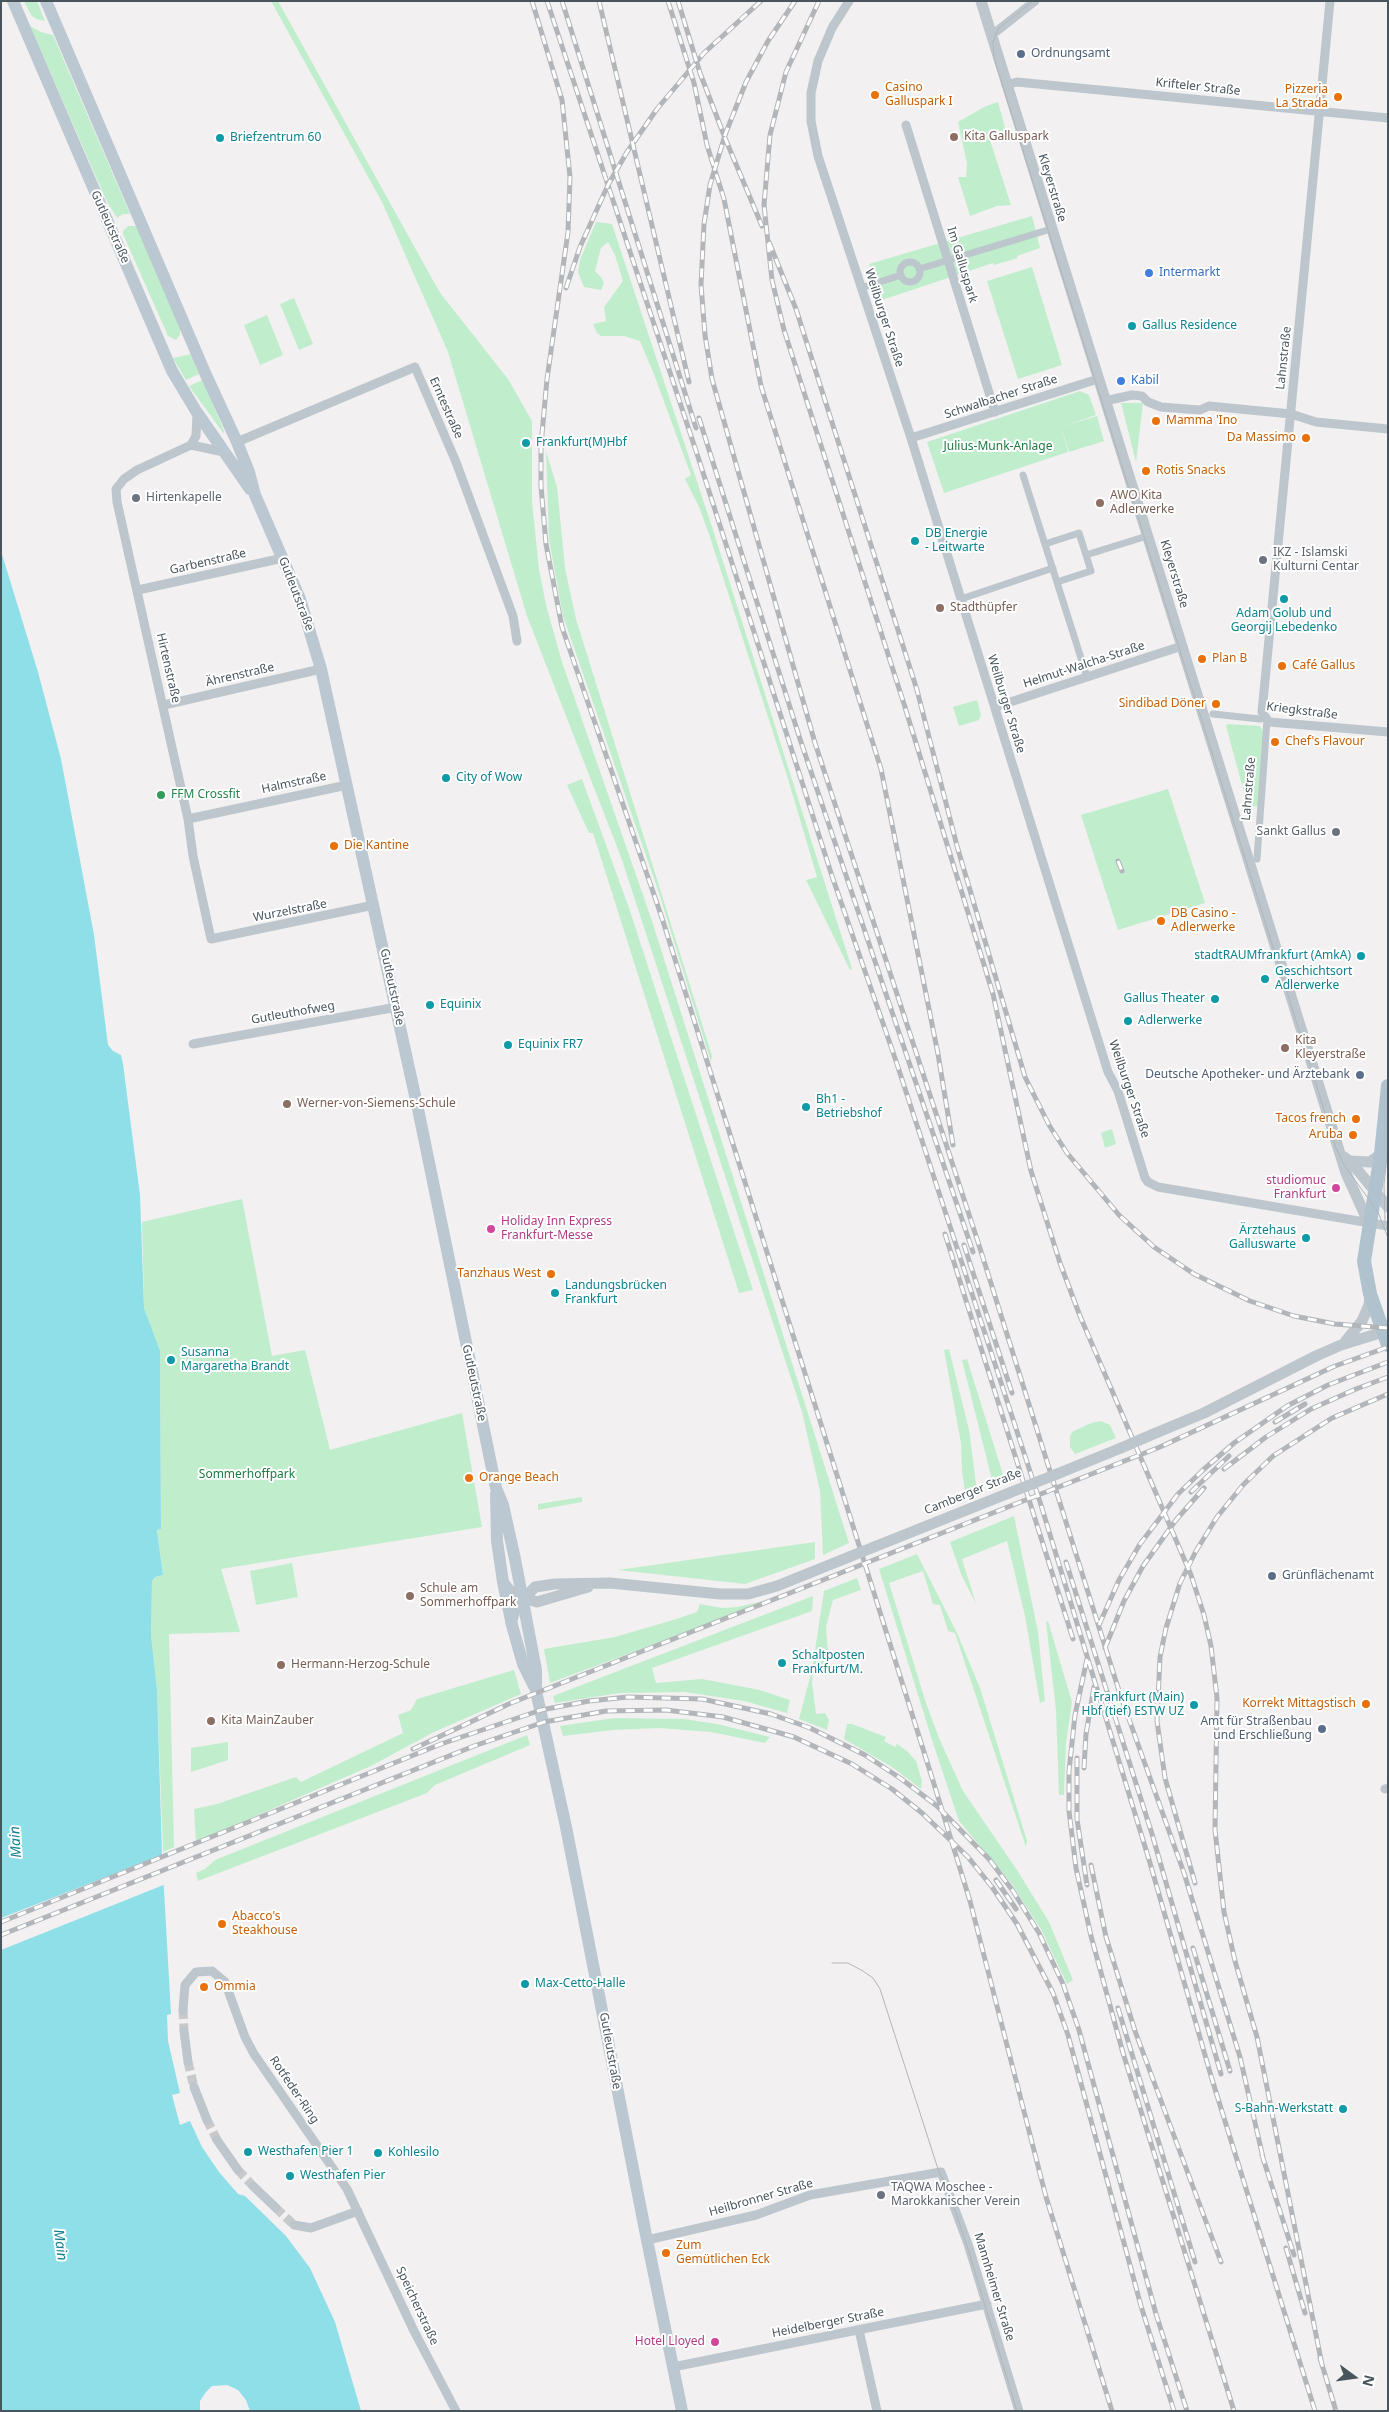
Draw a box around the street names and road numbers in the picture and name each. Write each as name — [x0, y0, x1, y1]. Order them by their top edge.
street label: Krifteler Straße — [1155, 75, 1241, 99]
street label: Kleyerstraße — [1035, 152, 1069, 224]
street label: Gutleutstraße — [88, 188, 132, 266]
street label: Im Galluspark — [944, 225, 980, 305]
street label: Weilburger Straße — [861, 267, 907, 369]
street label: Lahnstraße — [1274, 326, 1294, 390]
street label: Schwalbacher Straße — [943, 372, 1059, 422]
street label: Erntestraße — [426, 375, 466, 441]
street label: Kleyerstraße — [1157, 538, 1191, 610]
street label: Garbenstraße — [168, 546, 248, 578]
street label: Gutleutstraße — [275, 555, 317, 633]
street label: Hirtenstraße — [153, 632, 183, 704]
street label: Helmut-Walcha-Straße — [1021, 639, 1147, 691]
street label: Weilburger Straße — [984, 653, 1028, 755]
street label: Ährenstraße — [204, 660, 276, 690]
street label: Kriegkstraße — [1265, 699, 1339, 723]
street label: Lahnstraße — [1239, 757, 1259, 821]
street label: Halmstraße — [260, 769, 328, 797]
street label: Wurzelstraße — [252, 897, 328, 925]
street label: Gutleutstraße — [377, 947, 407, 1027]
street label: Gutleuthofweg — [250, 999, 336, 1027]
street label: Weilburger Straße — [1106, 1038, 1152, 1140]
street label: Gutleutstraße — [459, 1343, 489, 1423]
street label: Camberger Straße — [922, 1466, 1024, 1518]
street label: Gutleutstraße — [596, 2011, 624, 2091]
street label: Rotfeder-Ring — [266, 2054, 322, 2126]
street label: Heilbronner Straße — [707, 2176, 815, 2220]
street label: Mannheimer Straße — [971, 2231, 1017, 2343]
street label: Speicherstraße — [393, 2265, 441, 2347]
street label: Heidelberger Straße — [771, 2305, 885, 2341]

